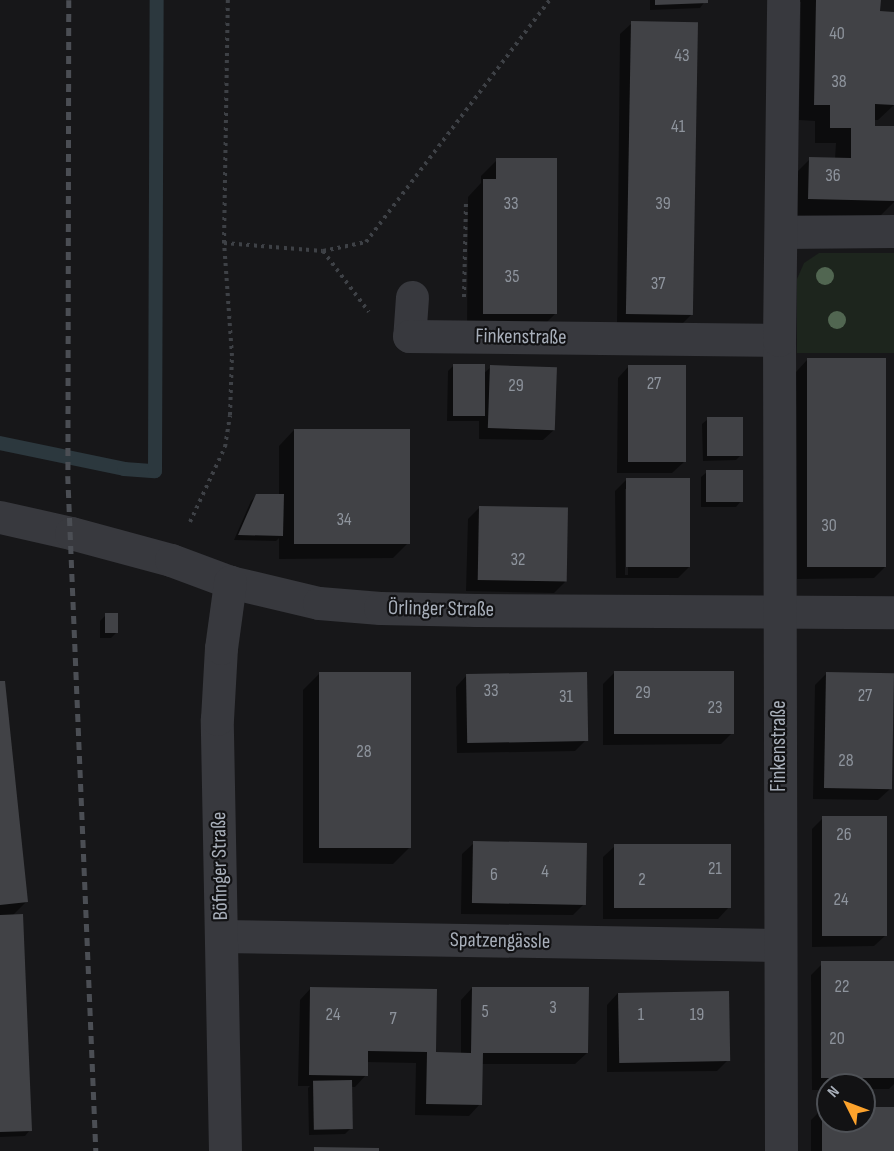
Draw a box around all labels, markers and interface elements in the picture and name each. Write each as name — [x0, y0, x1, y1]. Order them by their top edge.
house number: 40 — [829, 23, 845, 45]
house number: 43 — [674, 45, 690, 67]
house number: 38 — [831, 71, 847, 93]
house number: 41 — [671, 116, 685, 138]
house number: 36 — [825, 165, 841, 187]
house number: 33 — [503, 193, 519, 215]
house number: 39 — [655, 193, 671, 215]
house number: 35 — [505, 266, 519, 288]
house number: 37 — [651, 273, 665, 295]
street label: Finkenstraße — [475, 324, 567, 350]
house number: 27 — [647, 373, 661, 395]
house number: 29 — [508, 375, 524, 397]
house number: 34 — [336, 509, 352, 531]
house number: 30 — [821, 515, 837, 537]
house number: 32 — [511, 549, 525, 571]
street label: Örlinger Straße — [388, 595, 494, 623]
house number: 33 — [483, 680, 499, 702]
house number: 29 — [635, 682, 651, 704]
house number: 27 — [858, 685, 872, 707]
house number: 31 — [559, 686, 573, 708]
house number: 23 — [708, 697, 722, 719]
street label: Finkenstraße — [766, 700, 792, 792]
house number: 28 — [356, 741, 372, 763]
house number: 28 — [838, 750, 854, 772]
street label: Böfinger Straße — [206, 811, 234, 921]
house number: 26 — [836, 824, 852, 846]
house number: 21 — [708, 858, 722, 880]
house number: 4 — [541, 861, 549, 883]
house number: 6 — [490, 864, 498, 886]
house number: 2 — [638, 869, 646, 891]
house number: 24 — [834, 889, 848, 911]
street label: Spatzengässle — [450, 928, 550, 954]
house number: 22 — [835, 976, 849, 998]
house number: 3 — [549, 997, 557, 1019]
house number: 5 — [481, 1001, 489, 1023]
house number: 24 — [326, 1004, 340, 1026]
house number: 1 — [638, 1004, 644, 1026]
house number: 19 — [690, 1004, 704, 1026]
house number: 7 — [389, 1008, 397, 1030]
house number: 20 — [829, 1028, 845, 1050]
north arrow — [816, 1073, 876, 1133]
text: N — [824, 1082, 844, 1101]

